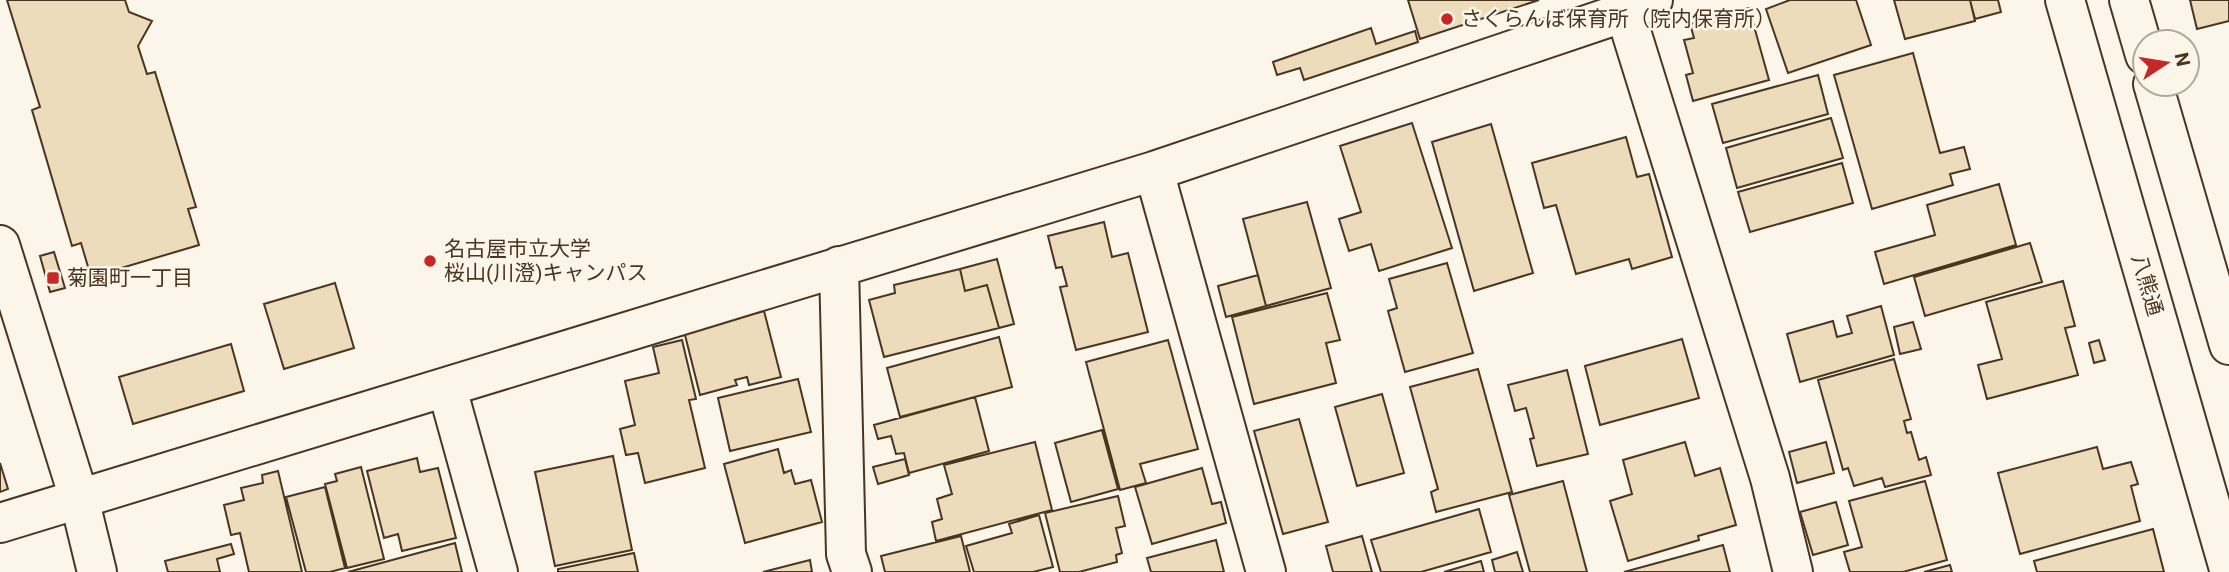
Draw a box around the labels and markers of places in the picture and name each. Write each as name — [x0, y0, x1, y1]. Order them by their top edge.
place label: さくらんぼ保育所（院内保育所） — [1461, 7, 1776, 31]
marker: さくらんぼ保育所（院内保育所） — [1439, 11, 1455, 27]
place label: 名古屋市立大学 桜山(川澄)キャンパス — [444, 237, 648, 285]
marker: 名古屋市立大学 桜山(川澄)キャンパス — [422, 253, 438, 269]
place label: 菊園町一丁目 — [67, 266, 193, 290]
marker: 菊園町一丁目 — [45, 270, 61, 286]

